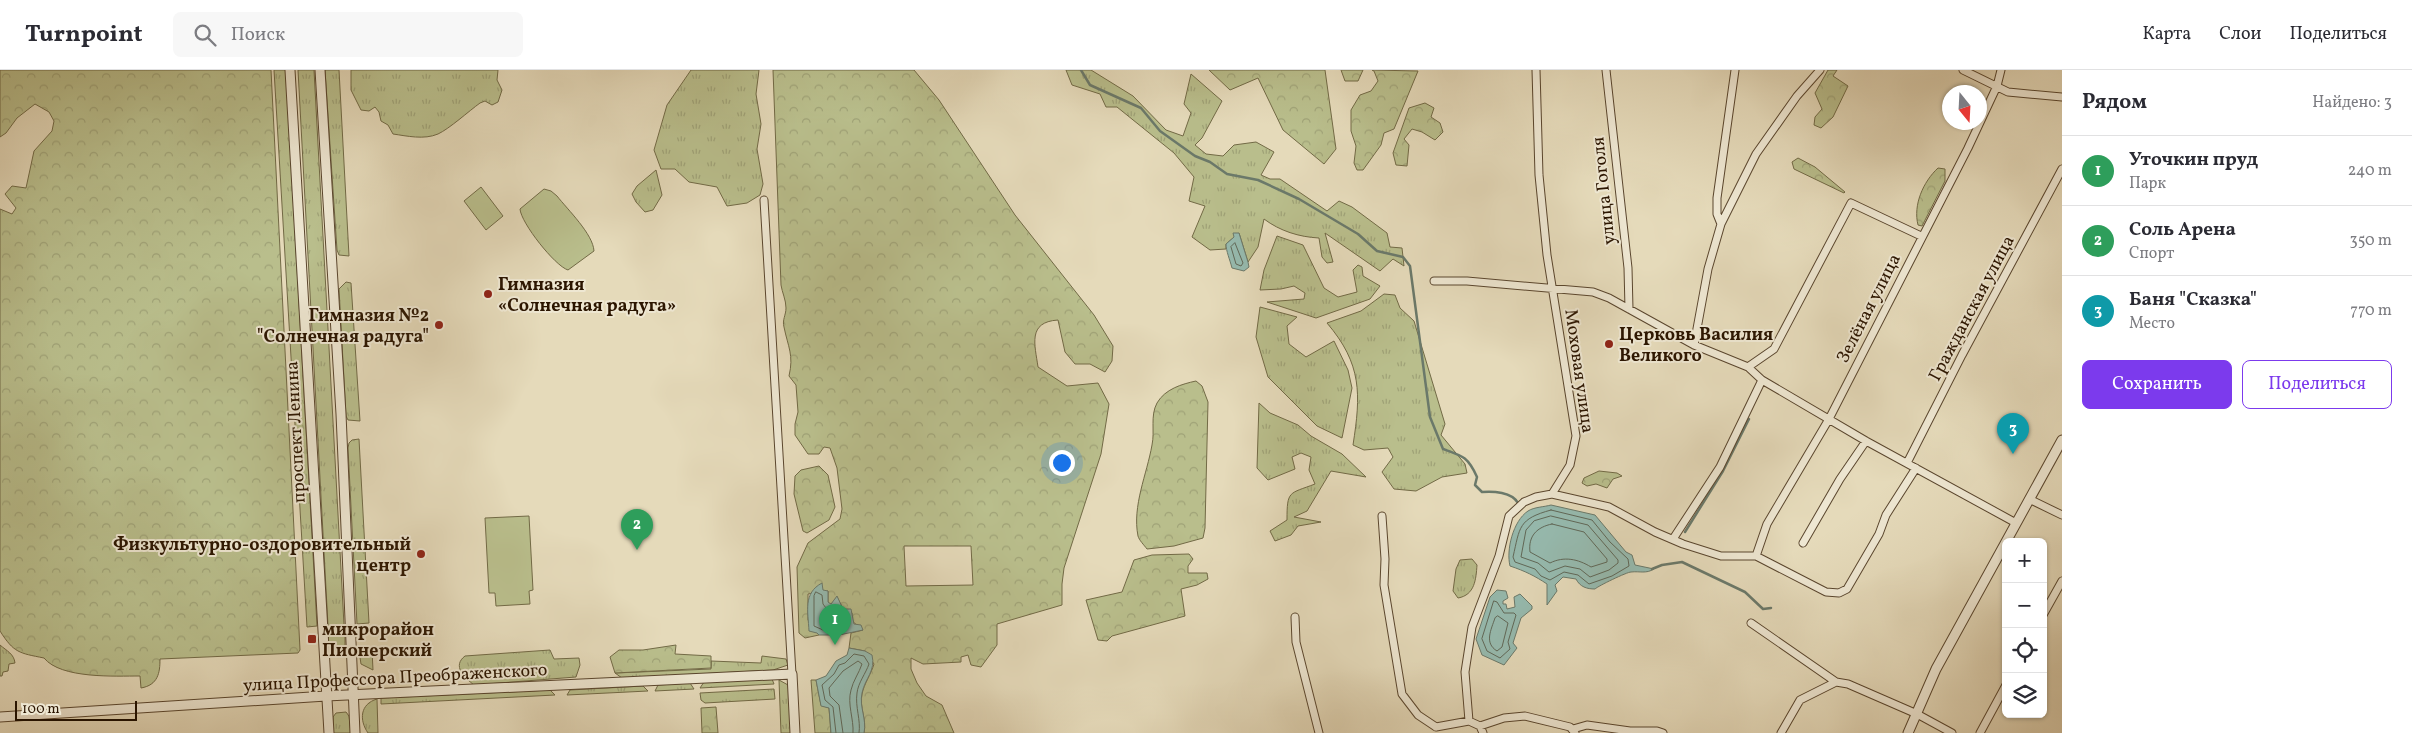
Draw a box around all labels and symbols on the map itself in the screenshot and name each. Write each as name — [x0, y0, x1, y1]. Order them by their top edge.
north arrow — [1942, 85, 1987, 130]
street label: улица Гоголя — [1586, 136, 1623, 246]
street label: Гражданская улица — [1923, 231, 2021, 386]
street label: Зелёная улица — [1831, 250, 1908, 368]
place label: Гимназия «Солнечная радуга» — [498, 273, 676, 319]
marker: Гимназия «Солнечная радуга» — [482, 288, 494, 300]
place label: Гимназия №2 "Солнечная радуга" — [257, 304, 429, 350]
street label: Моховая улица — [1557, 308, 1600, 435]
marker: Гимназия №2 "Солнечная радуга" — [433, 319, 445, 331]
place label: Церковь Василия Великого — [1619, 323, 1773, 369]
marker: Церковь Василия Великого — [1603, 338, 1615, 350]
street label: проспект Ленина — [280, 360, 313, 504]
pin: 3 — [1997, 413, 2029, 454]
your location — [1049, 450, 1075, 476]
pin: 2 — [621, 509, 653, 550]
place label: Физкультурно-оздоровительный центр — [113, 533, 411, 579]
marker: Физкультурно-оздоровительный центр — [415, 548, 427, 560]
pin: 1 — [819, 604, 851, 645]
place label: микрорайон Пионерский — [322, 618, 434, 664]
marker: микрорайон Пионерский — [306, 633, 318, 645]
street label: улица Профессора Преображенского — [242, 658, 548, 699]
scale bar — [15, 698, 138, 721]

